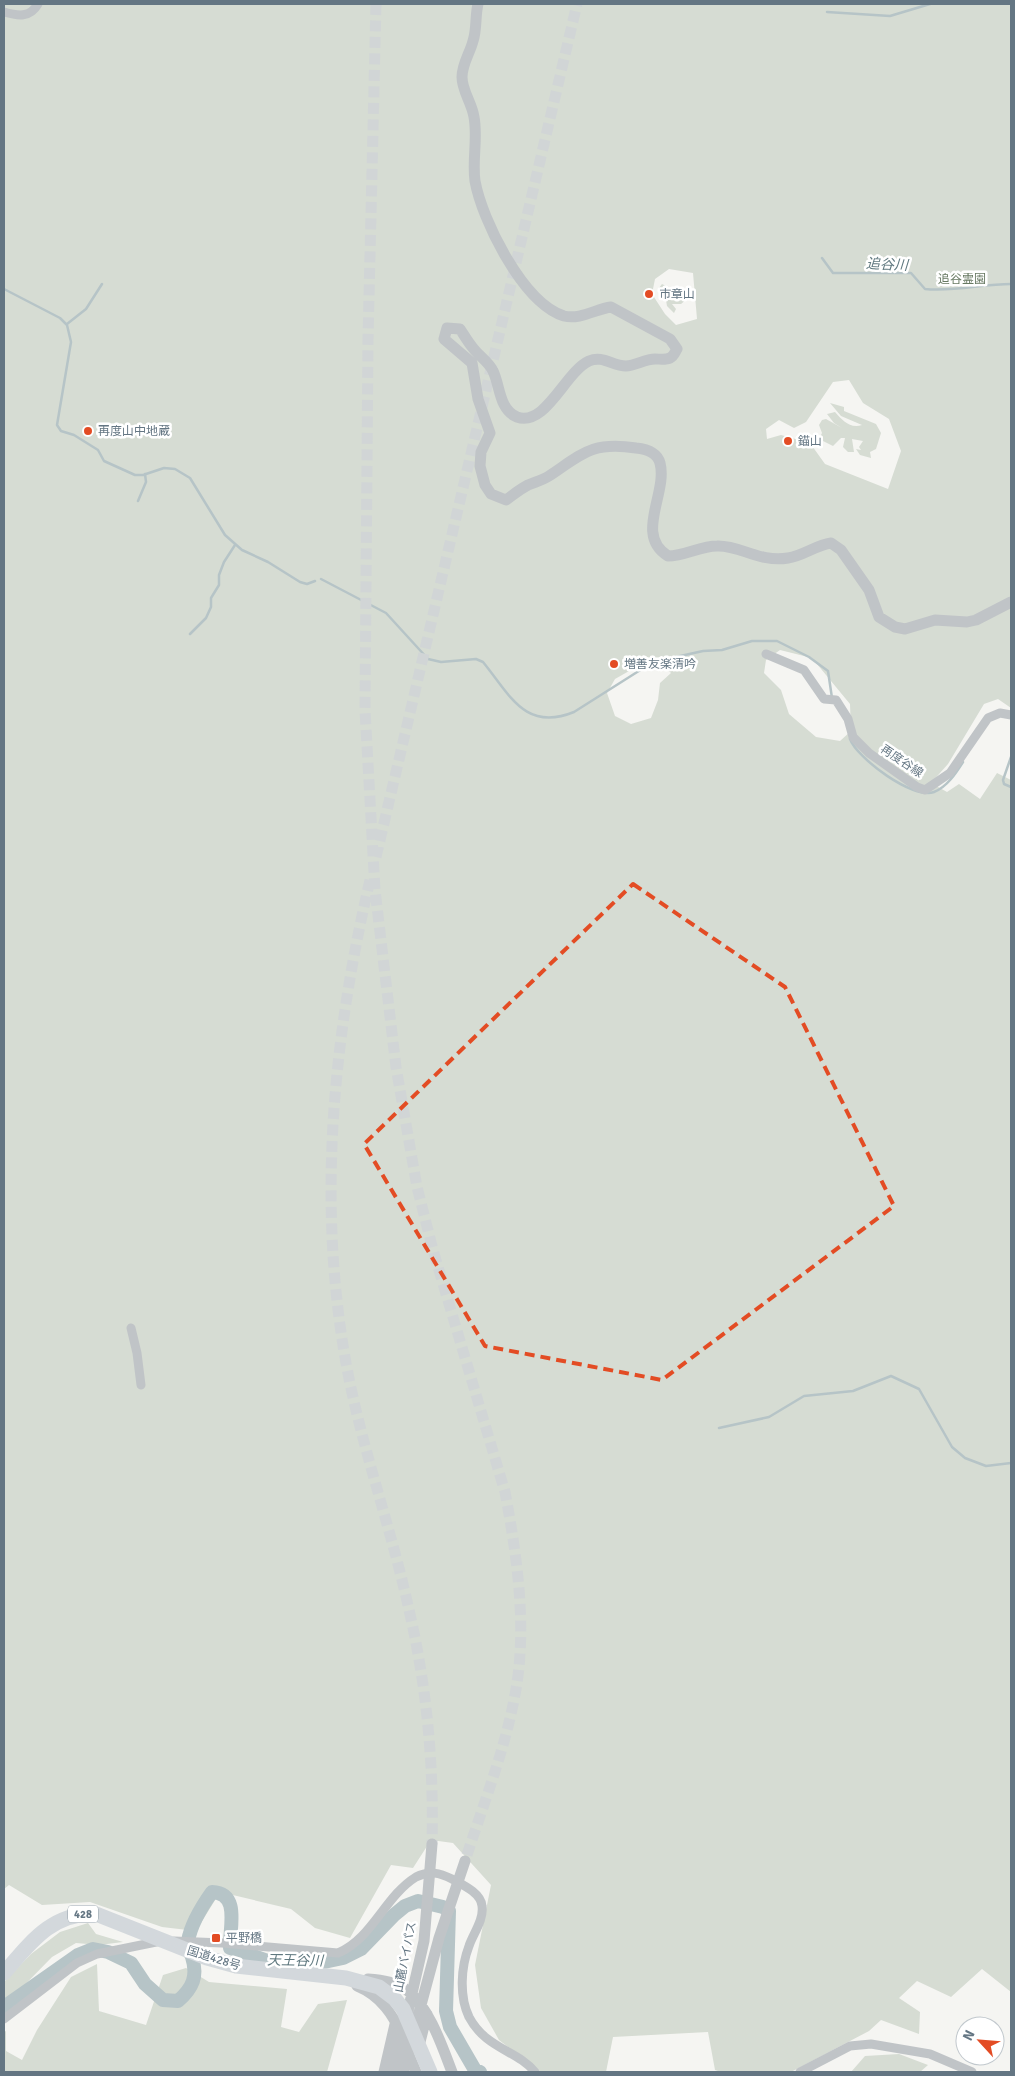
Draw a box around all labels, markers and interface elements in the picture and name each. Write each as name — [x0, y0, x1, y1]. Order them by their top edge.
water label: 追谷川 — [866, 255, 910, 274]
park label: 追谷霊園 — [938, 272, 986, 287]
place label: 市章山 — [659, 287, 695, 302]
marker: 市章山 — [643, 288, 655, 300]
place label: 再度山中地蔵 — [98, 424, 170, 439]
marker: 再度山中地蔵 — [82, 425, 94, 437]
place label: 錨山 — [798, 434, 822, 449]
marker: 錨山 — [782, 435, 794, 447]
place label: 増善友楽清吟 — [624, 657, 696, 672]
marker: 増善友楽清吟 — [608, 658, 620, 670]
street label: 再度谷線 — [878, 742, 926, 781]
road number: 428 — [68, 1906, 98, 1922]
street label: 山麓バイパス — [391, 1920, 420, 1994]
place label: 平野橋 — [226, 1931, 262, 1946]
marker: 平野橋 — [210, 1932, 222, 1944]
street label: 国道428号 — [185, 1943, 243, 1974]
water label: 天王谷川 — [267, 1952, 325, 1970]
north arrow — [955, 2016, 1005, 2066]
text: N — [959, 2027, 979, 2044]

